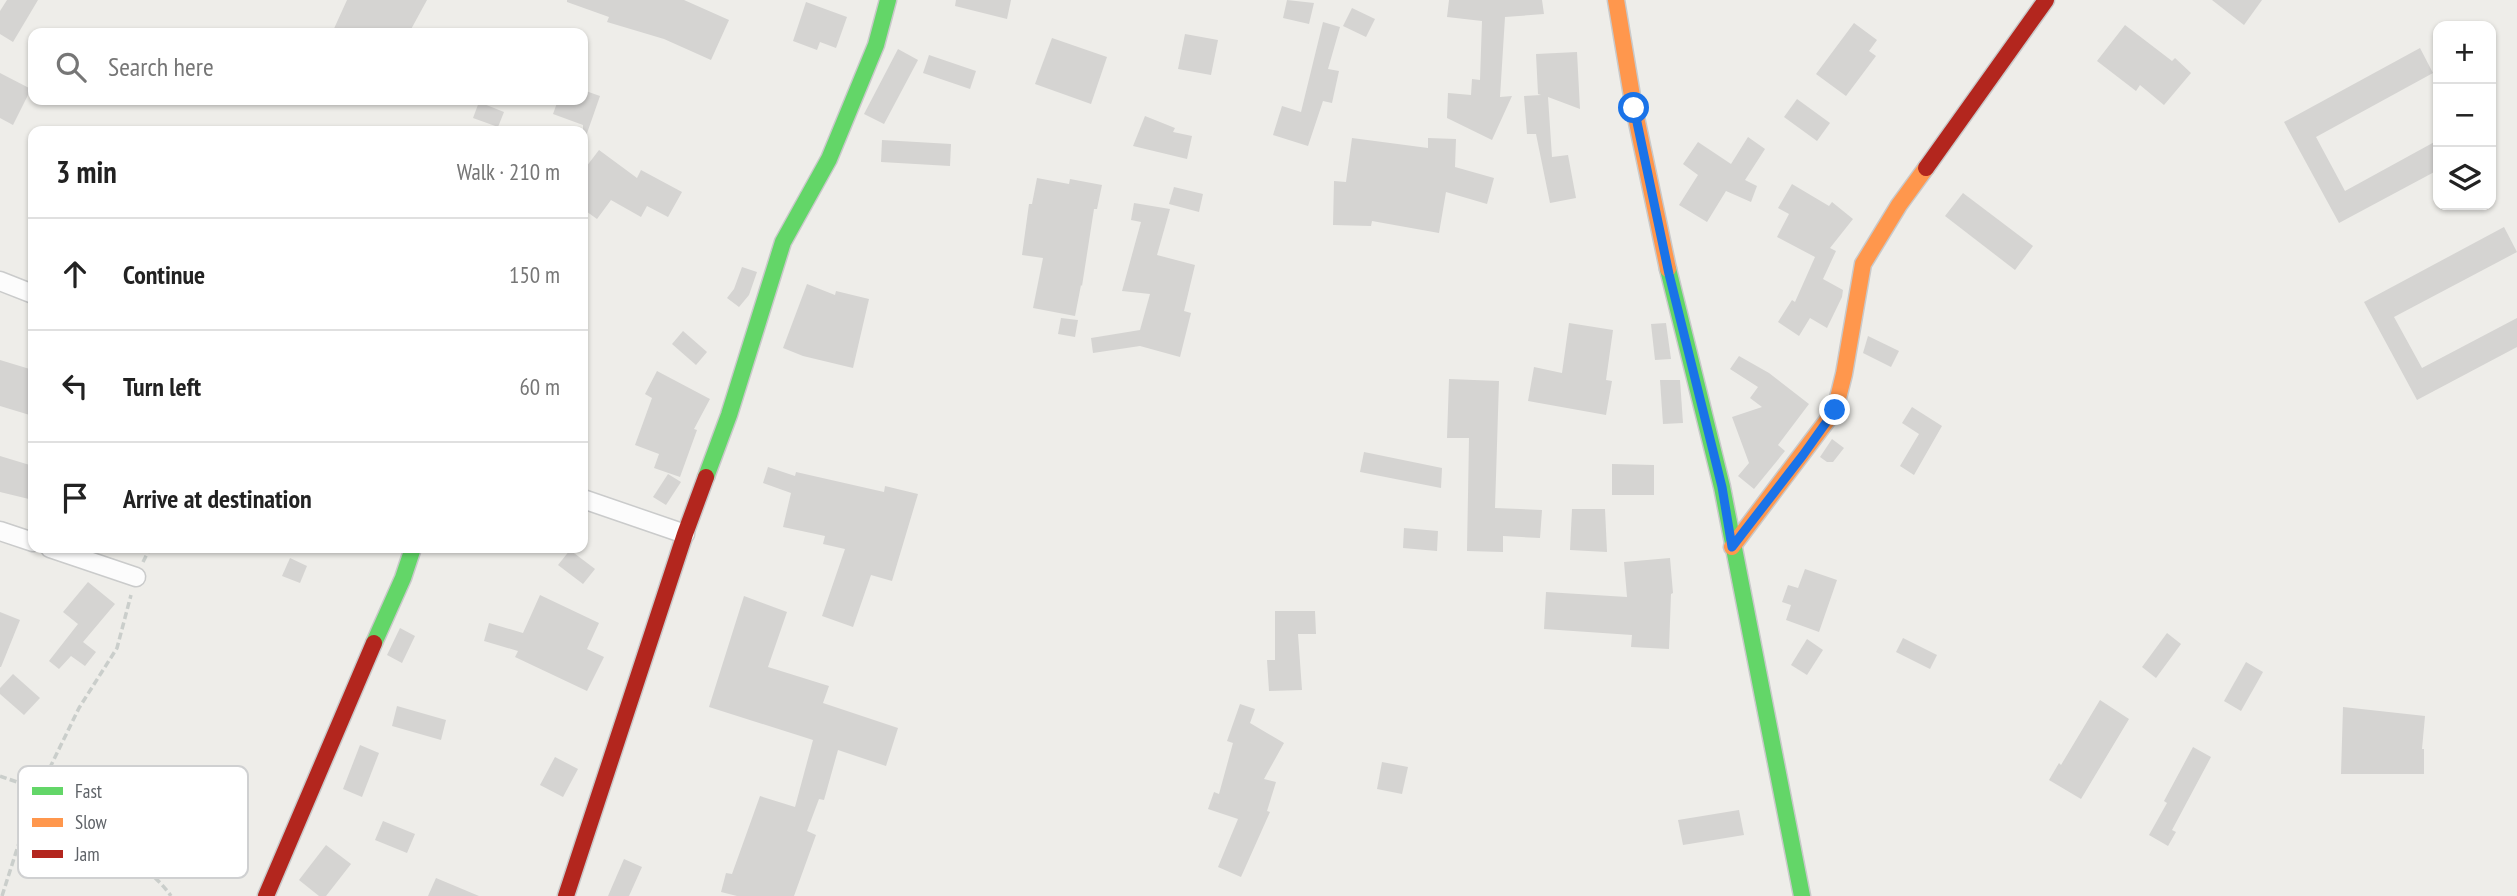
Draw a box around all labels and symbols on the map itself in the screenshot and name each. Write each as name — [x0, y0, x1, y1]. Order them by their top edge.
route start — [1618, 92, 1649, 123]
route end — [1819, 394, 1850, 425]
legend — [18, 766, 248, 878]
text: Fast — [75, 779, 103, 803]
text: Slow — [75, 810, 108, 834]
text: Jam — [74, 842, 100, 866]

